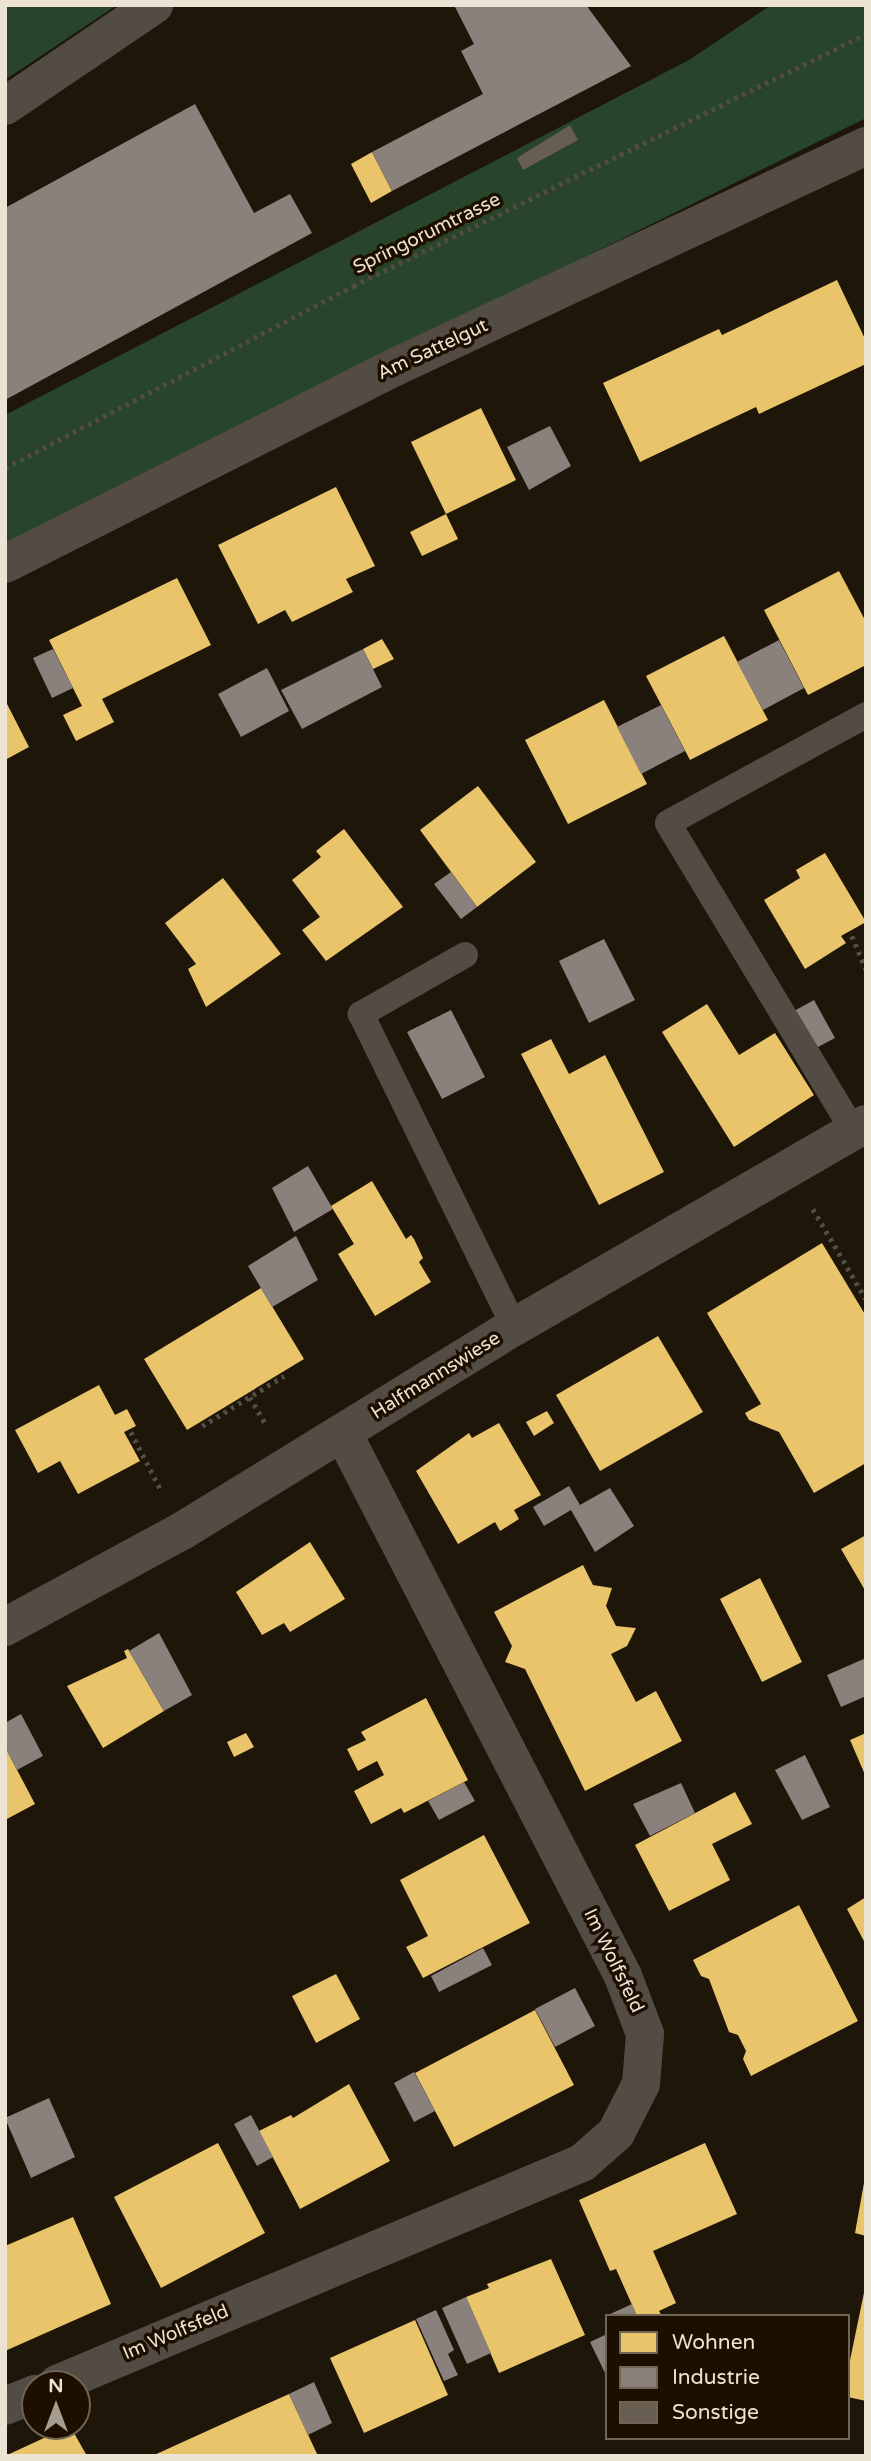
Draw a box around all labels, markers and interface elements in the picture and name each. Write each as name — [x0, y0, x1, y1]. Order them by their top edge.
street label: Springorumtrasse — [350, 188, 504, 280]
street label: Am Sattelgut — [374, 314, 492, 386]
street label: Halfmannswiese — [367, 1327, 505, 1425]
street label: Im Wolfsfeld — [578, 1905, 648, 2017]
street label: Im Wolfsfeld — [120, 2300, 232, 2366]
legend — [605, 2314, 850, 2440]
text: Wohnen — [672, 2330, 755, 2355]
text: Industrie — [672, 2365, 760, 2390]
north arrow — [21, 2370, 91, 2440]
text: N — [48, 2375, 64, 2397]
text: Sonstige — [672, 2400, 759, 2425]

